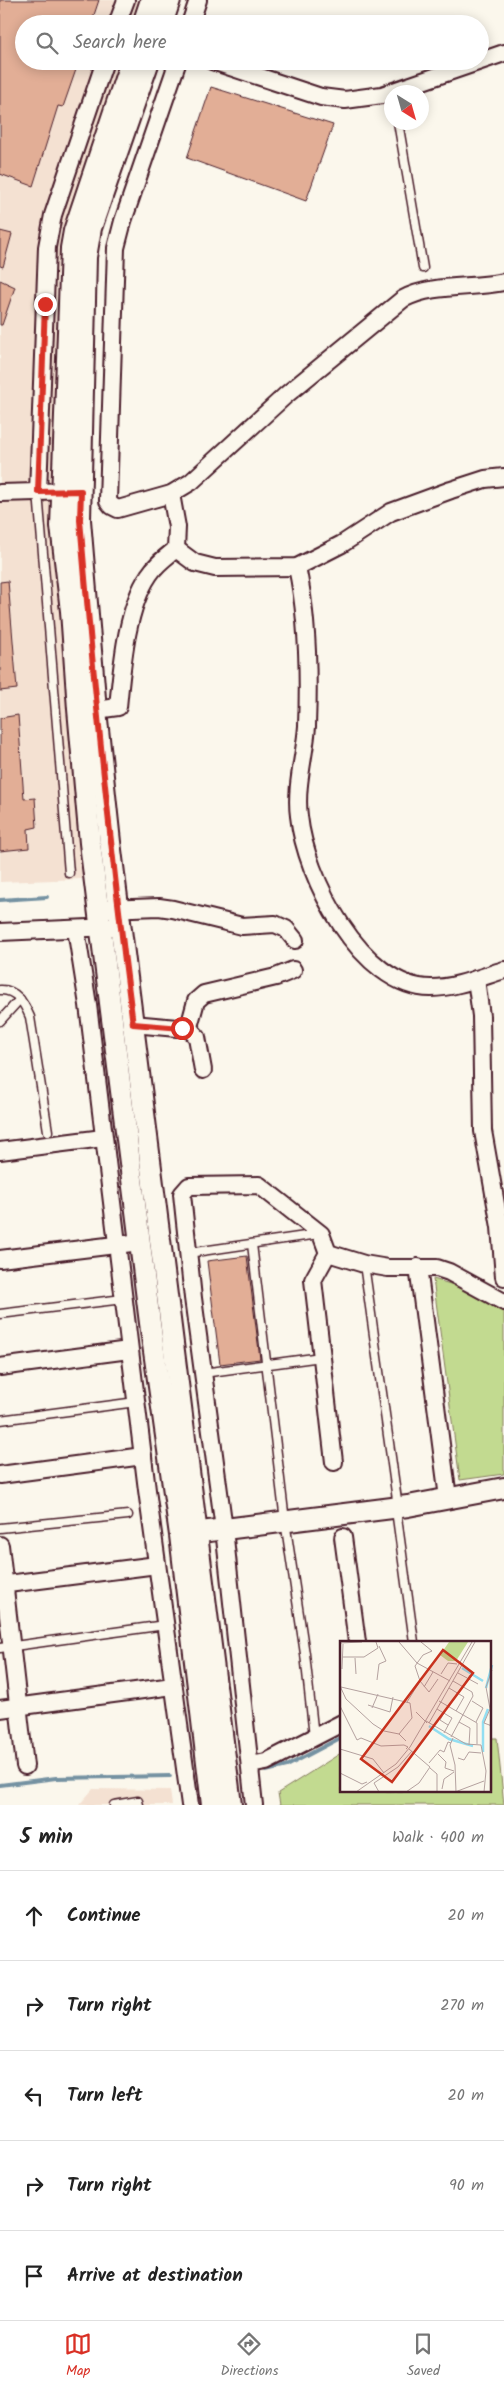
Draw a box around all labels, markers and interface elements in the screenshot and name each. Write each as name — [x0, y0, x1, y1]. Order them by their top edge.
search box — [15, 15, 489, 70]
text: Search here — [73, 28, 167, 58]
icon: search — [33, 29, 61, 57]
north arrow — [384, 85, 429, 130]
route end — [34, 293, 57, 316]
route start — [171, 1017, 194, 1040]
inset map — [340, 1641, 492, 1792]
text: 5 min — [20, 1821, 73, 1854]
text: Walk · 400 m — [392, 1825, 484, 1850]
text: Continue — [67, 1901, 140, 1931]
icon: ahead — [20, 1902, 48, 1930]
text: 20 m — [448, 1903, 484, 1928]
text: Turn right — [67, 1991, 152, 2021]
icon: right — [20, 1992, 48, 2020]
text: 270 m — [440, 1993, 484, 2018]
text: Turn left — [67, 2081, 142, 2111]
icon: left — [20, 2082, 48, 2110]
text: 20 m — [448, 2083, 484, 2108]
text: Turn right — [67, 2171, 152, 2201]
icon: right — [20, 2172, 48, 2200]
text: 90 m — [449, 2173, 484, 2198]
text: Arrive at destination — [67, 2261, 243, 2291]
icon: arrive — [20, 2262, 48, 2290]
tab: Map — [64, 2330, 92, 2382]
tab: Directions — [220, 2330, 278, 2382]
tab: Saved — [407, 2330, 440, 2382]

